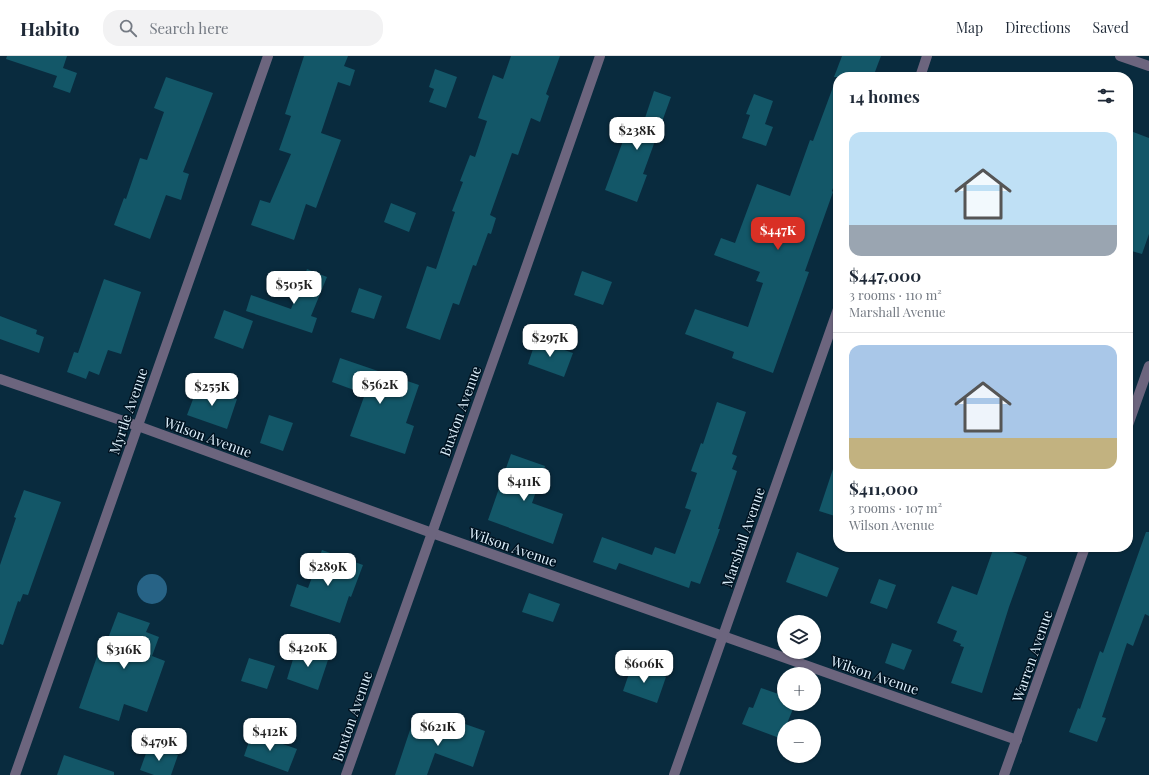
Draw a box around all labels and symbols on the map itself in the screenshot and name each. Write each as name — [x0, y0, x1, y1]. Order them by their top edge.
pin: $238K — [609, 117, 665, 151]
pin: $447K — [750, 217, 806, 251]
pin: $505K — [266, 271, 322, 305]
pin: $297K — [522, 324, 578, 358]
street label: Buxton Avenue — [435, 363, 485, 459]
street label: Myrtle Avenue — [104, 365, 152, 457]
pin: $562K — [352, 371, 408, 405]
pin: $255K — [184, 373, 240, 407]
street label: Wilson Avenue — [161, 412, 254, 462]
pin: $411K — [496, 468, 552, 502]
street label: Marshall Avenue — [717, 485, 769, 589]
street label: Wilson Avenue — [465, 523, 560, 571]
pin: $289K — [300, 553, 356, 587]
street label: Warren Avenue — [1007, 608, 1057, 705]
pin: $420K — [280, 634, 336, 668]
pin: $316K — [96, 636, 152, 670]
pin: $606K — [616, 650, 672, 684]
street label: Wilson Avenue — [827, 651, 922, 699]
street label: Buxton Avenue — [328, 668, 376, 764]
pin: $621K — [410, 713, 466, 747]
pin: $412K — [242, 718, 298, 752]
pin: $479K — [131, 728, 187, 762]

